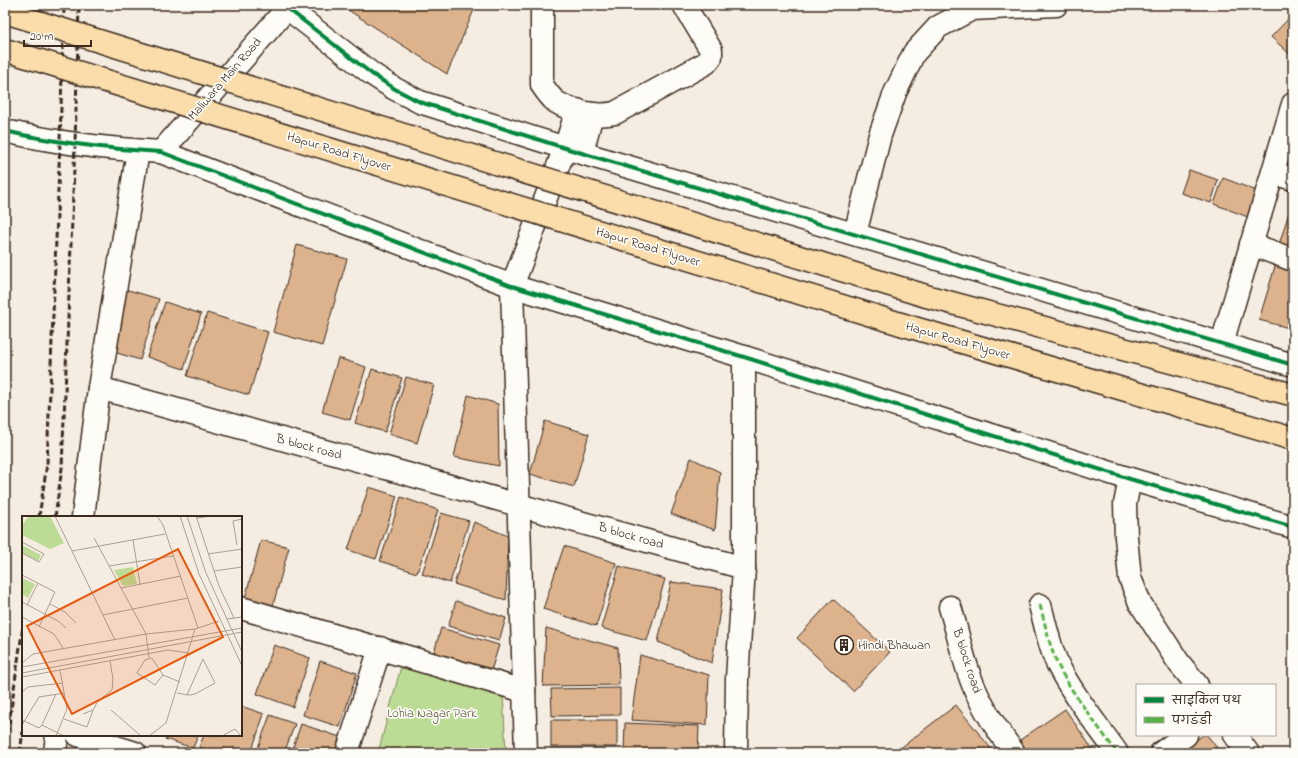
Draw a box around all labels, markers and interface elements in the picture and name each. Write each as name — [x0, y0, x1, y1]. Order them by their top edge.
scale bar — [24, 22, 91, 48]
text: 20 m — [30, 28, 53, 46]
street label: Maliwara Main Road — [184, 33, 267, 125]
street label: Hapur Road Flyover — [284, 127, 394, 178]
street label: Hapur Road Flyover — [593, 222, 703, 273]
street label: Hapur Road Flyover — [903, 317, 1013, 366]
street label: B block road — [273, 429, 345, 465]
inset map — [22, 516, 242, 736]
street label: B block road — [595, 517, 667, 555]
street label: B block road — [947, 625, 987, 697]
building icon: Hindi Bhawan — [833, 634, 855, 656]
place label: Hindi Bhawan — [858, 636, 930, 655]
legend — [1136, 684, 1276, 736]
text: साइकिल पथ — [1171, 691, 1242, 710]
park label: Lohia Nagar Park — [387, 704, 477, 724]
text: पगडंडी — [1171, 711, 1213, 730]

